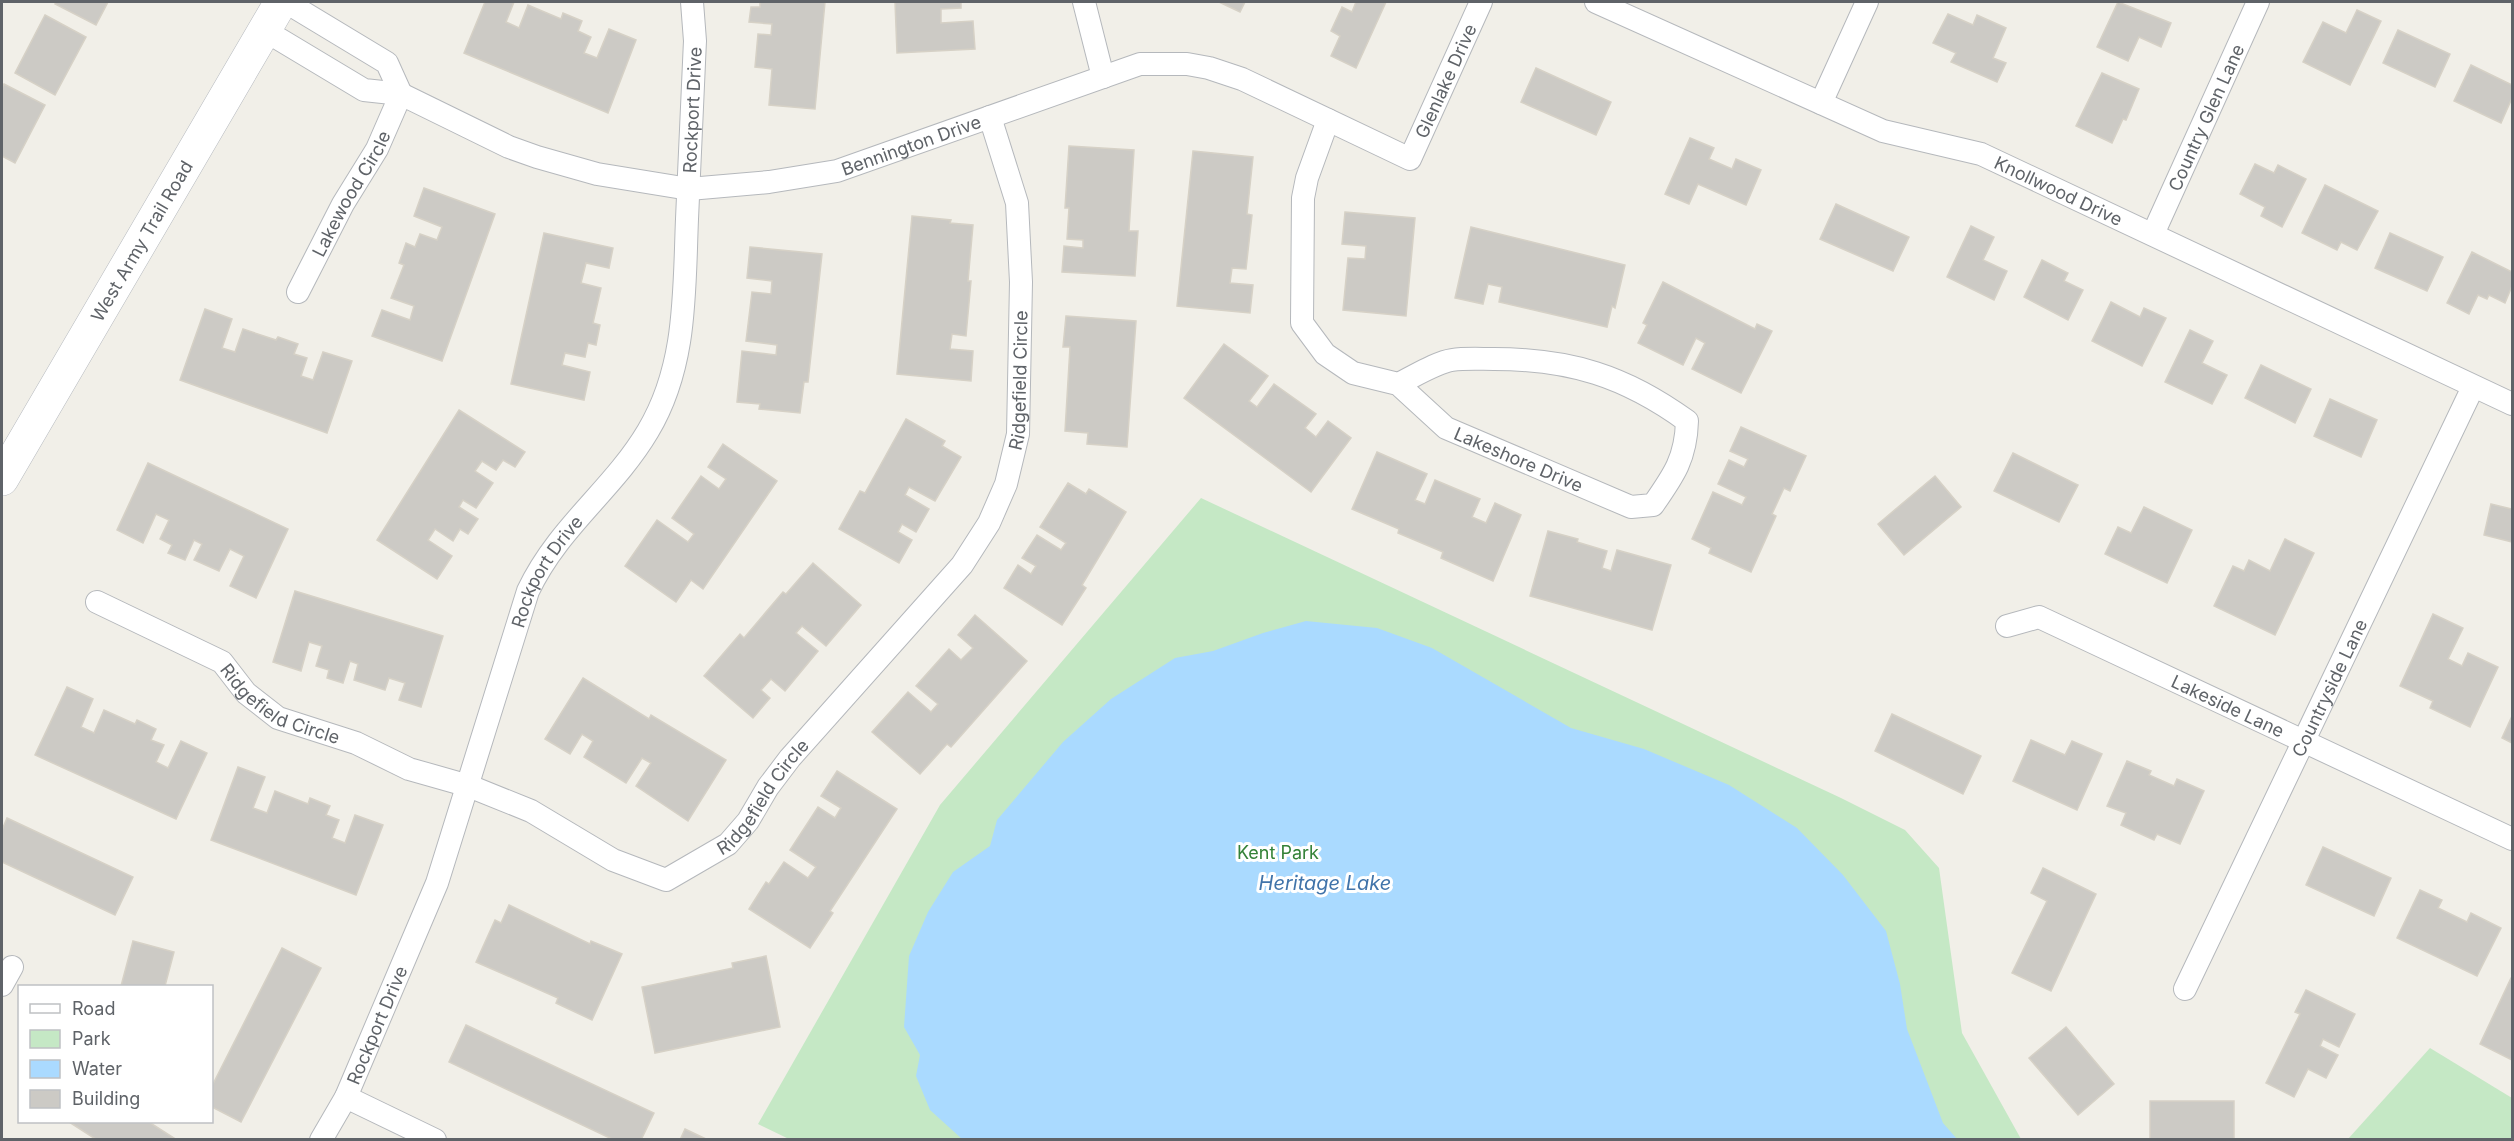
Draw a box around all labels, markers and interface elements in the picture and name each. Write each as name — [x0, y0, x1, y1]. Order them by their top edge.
street label: Glenlake Drive — [1410, 20, 1480, 141]
street label: Country Glen Lane — [2163, 41, 2248, 194]
street label: Rockport Drive — [679, 46, 705, 174]
street label: Bennington Drive — [838, 111, 983, 179]
street label: Lakewood Circle — [307, 127, 394, 260]
street label: Knollwood Drive — [1991, 151, 2126, 230]
street label: West Army Trail Road — [86, 157, 197, 325]
street label: Ridgefield Circle — [1004, 310, 1031, 452]
street label: Lakeshore Drive — [1451, 422, 1586, 496]
street label: Rockport Drive — [507, 511, 587, 630]
street label: Countryside Lane — [2287, 615, 2371, 760]
street label: Ridgefield Circle — [216, 659, 343, 748]
street label: Lakeside Lane — [2168, 670, 2288, 741]
street label: Ridgefield Circle — [713, 735, 812, 859]
park label: Kent Park — [1237, 842, 1319, 863]
water label: Heritage Lake — [1259, 871, 1391, 895]
street label: Rockport Drive — [342, 963, 411, 1087]
legend — [18, 985, 213, 1123]
text: Road — [72, 998, 115, 1019]
text: Park — [72, 1028, 111, 1049]
text: Water — [72, 1058, 122, 1079]
text: Building — [72, 1088, 140, 1109]

